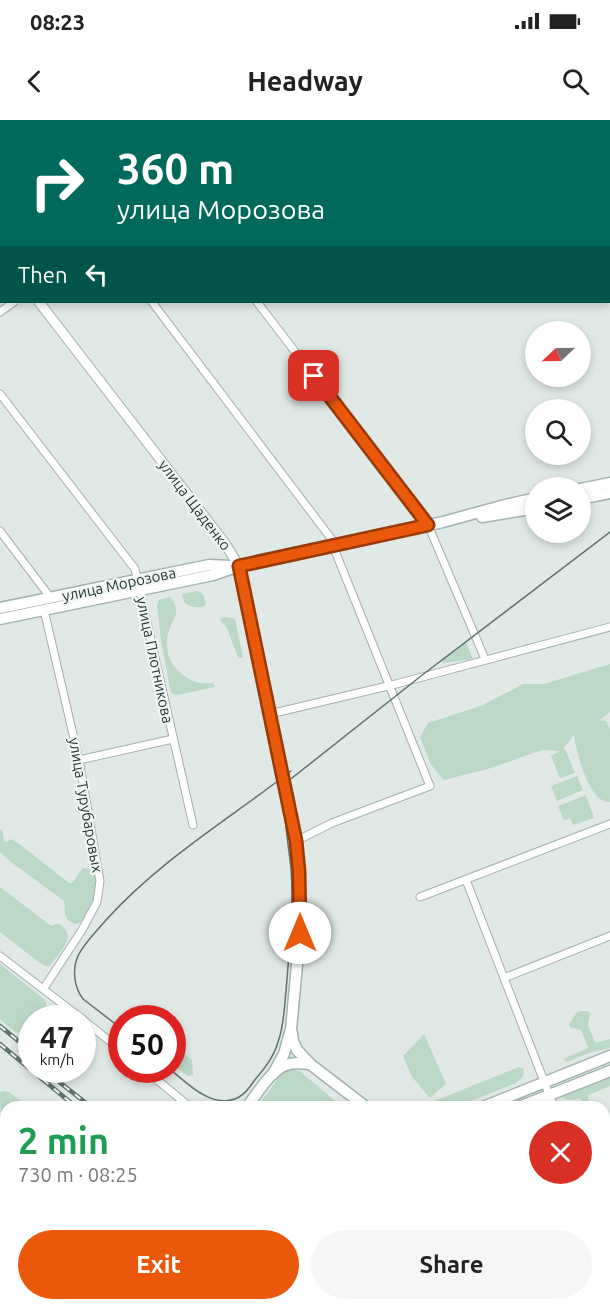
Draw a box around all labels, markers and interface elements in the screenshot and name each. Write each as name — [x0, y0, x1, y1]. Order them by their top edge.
text: 08:23 — [30, 9, 85, 34]
icon: back — [18, 65, 51, 98]
icon: search — [559, 65, 592, 98]
text: Headway — [247, 66, 363, 96]
icon: right — [18, 144, 96, 222]
text: 360 m — [117, 145, 234, 192]
text: улица Морозова — [117, 194, 325, 224]
icon: left — [80, 258, 113, 291]
text: Then — [18, 262, 68, 287]
north arrow — [525, 321, 591, 387]
map controls — [525, 321, 591, 543]
pin — [288, 350, 339, 401]
icon: arrive — [297, 359, 330, 392]
button: search — [525, 399, 591, 465]
street label: улица Щаденко — [155, 456, 235, 554]
button: layers — [525, 477, 591, 543]
street label: улица Морозова — [61, 564, 177, 604]
street label: улица Плотникова — [133, 595, 177, 725]
street label: улица Турубаровых — [66, 736, 106, 874]
position arrow — [268, 901, 332, 965]
speed limit sign: 50 — [108, 1005, 186, 1083]
text: 47 — [40, 1020, 74, 1054]
text: km/h — [40, 1051, 74, 1068]
text: 2 min — [18, 1120, 109, 1161]
button: close — [529, 1121, 592, 1184]
text: 730 m · 08:25 — [18, 1163, 138, 1186]
button: Exit — [18, 1230, 299, 1299]
button: Share — [311, 1230, 592, 1299]

